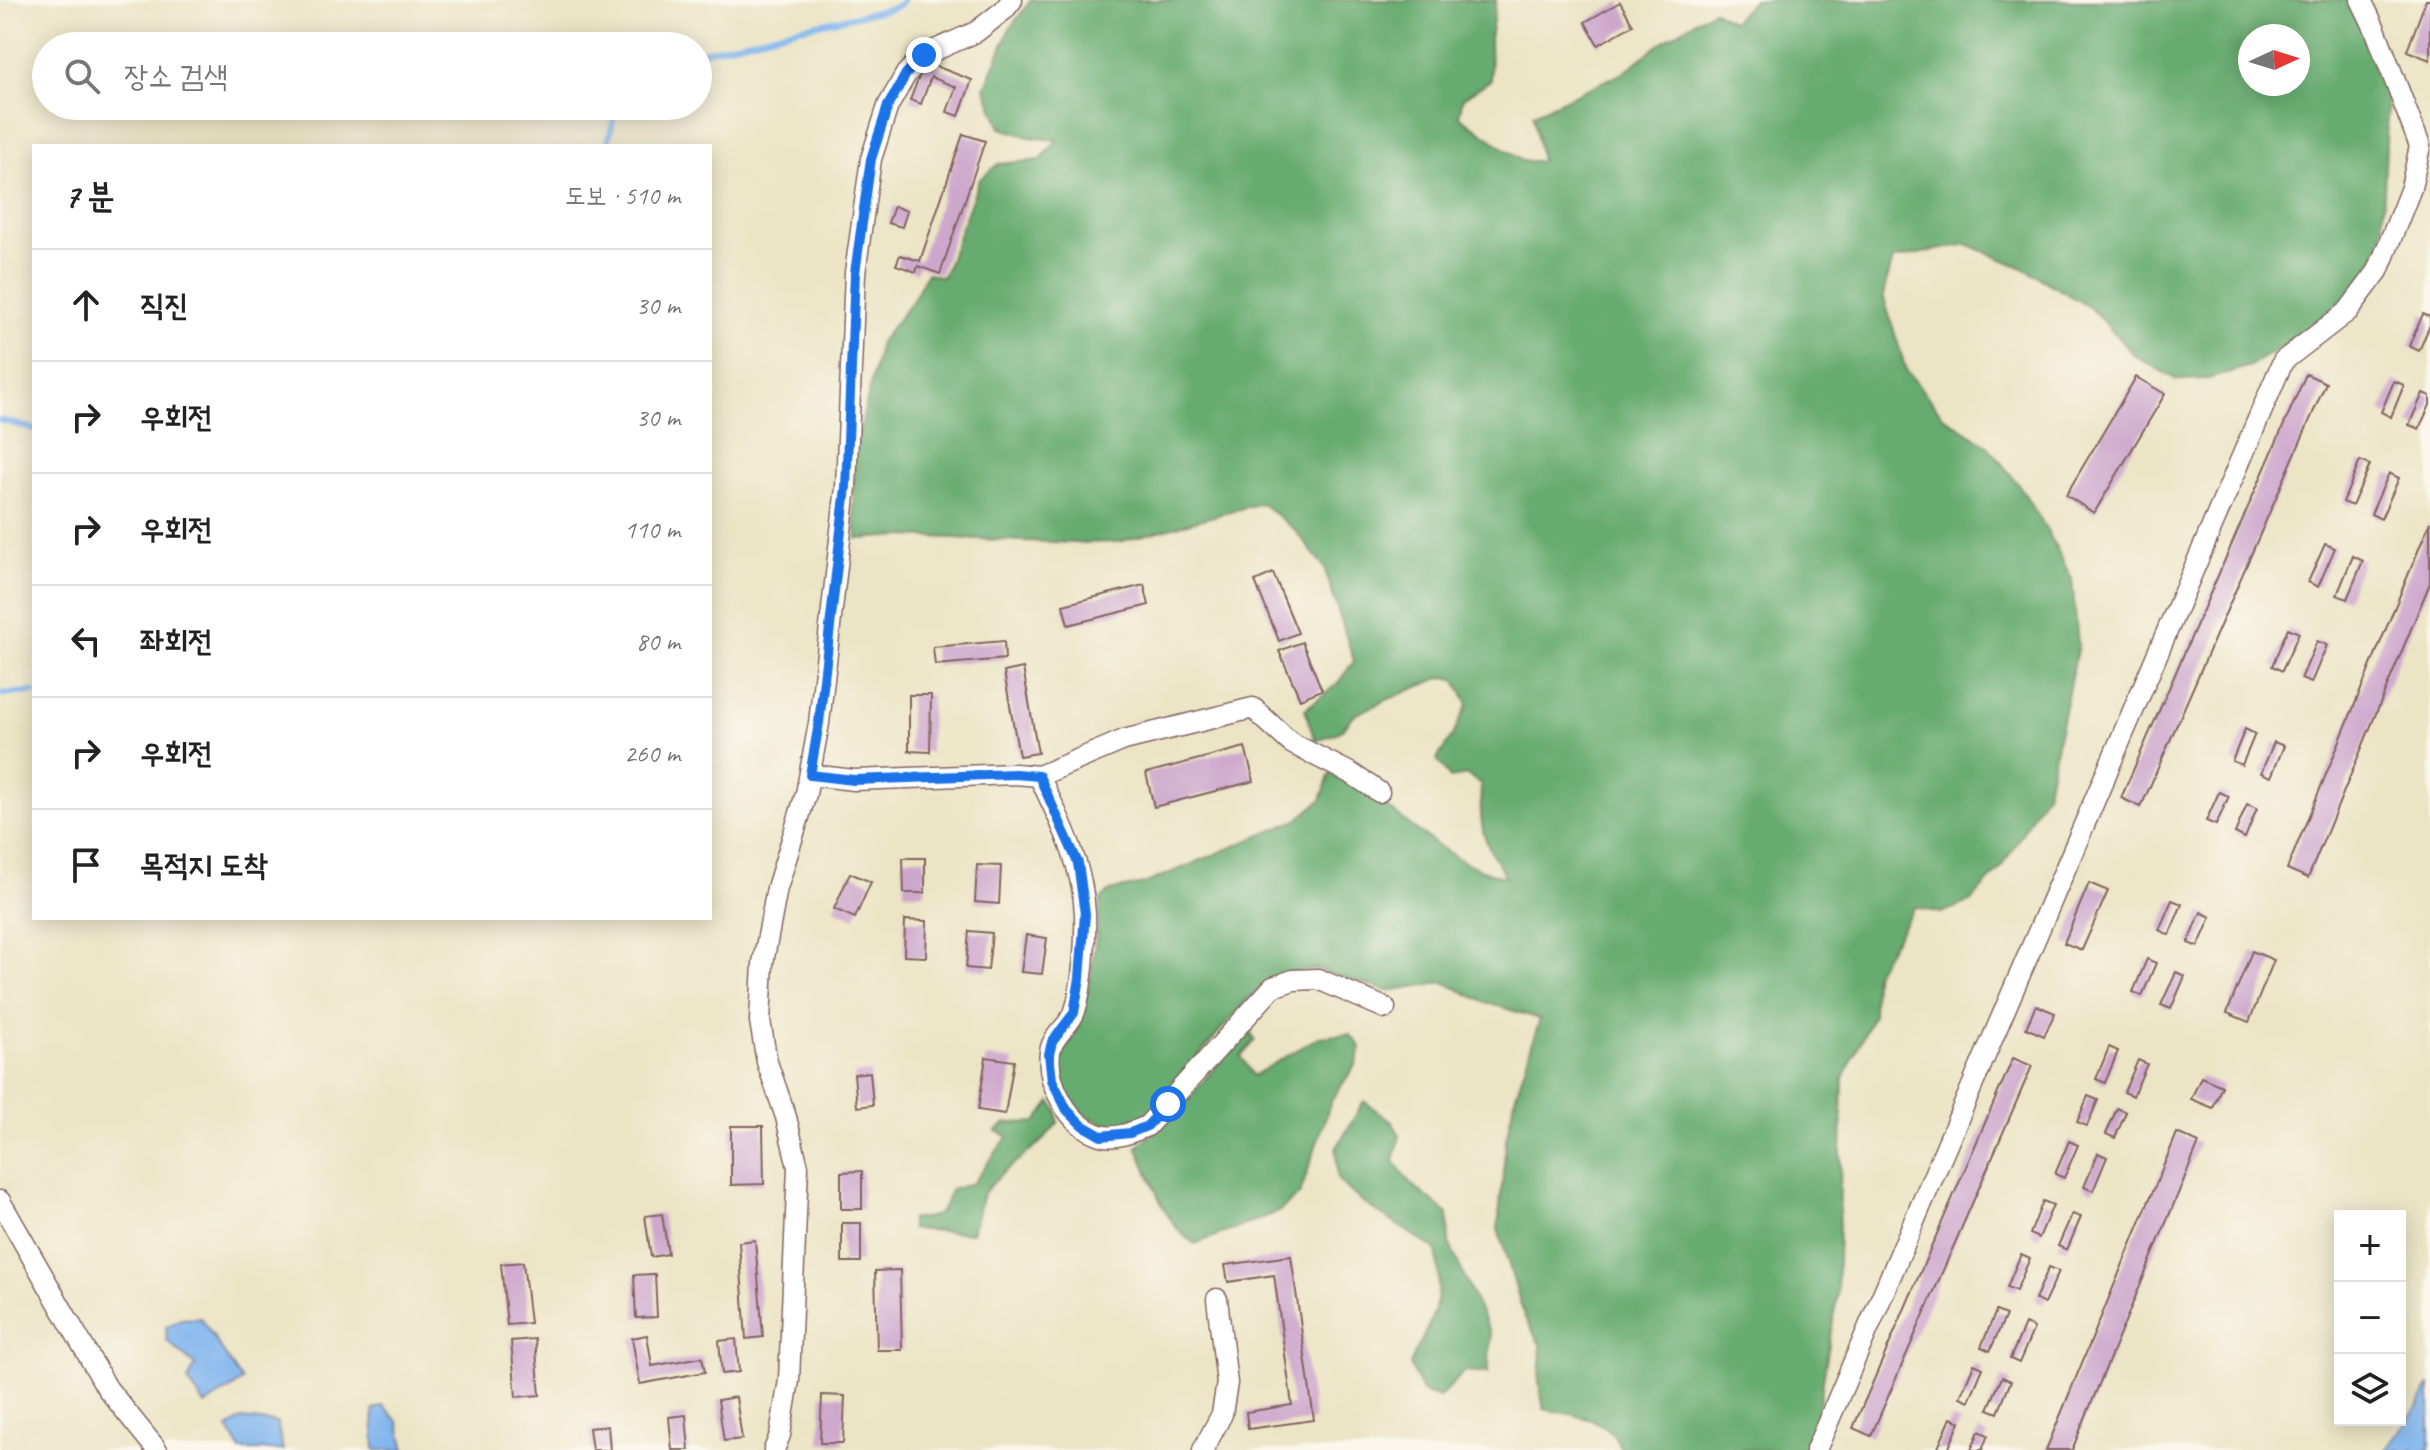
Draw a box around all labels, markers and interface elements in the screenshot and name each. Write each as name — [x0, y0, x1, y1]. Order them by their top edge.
north arrow — [2238, 24, 2310, 96]
search box — [32, 32, 712, 120]
route end — [906, 37, 942, 73]
icon: search — [60, 54, 104, 98]
text: 장소 검색 — [124, 57, 228, 95]
text: 7 분 — [64, 174, 115, 217]
text: 도보 · 510 m — [565, 179, 680, 212]
icon: ahead — [64, 283, 108, 327]
text: 직진 — [140, 286, 188, 324]
text: 30 m — [636, 289, 680, 322]
icon: right — [64, 395, 108, 439]
text: 우회전 — [140, 398, 212, 436]
text: 30 m — [636, 401, 680, 434]
icon: right — [64, 507, 108, 551]
text: 우회전 — [140, 510, 212, 548]
text: 110 m — [624, 513, 680, 546]
icon: left — [64, 619, 108, 663]
text: 좌회전 — [140, 622, 212, 660]
text: 80 m — [636, 625, 680, 658]
icon: right — [64, 731, 108, 775]
text: 우회전 — [140, 734, 212, 772]
text: 260 m — [624, 737, 680, 770]
icon: arrive — [64, 843, 108, 887]
text: 목적지 도착 — [140, 846, 268, 884]
route start — [1150, 1086, 1186, 1122]
map controls — [2334, 1210, 2406, 1426]
button: + — [2334, 1210, 2406, 1282]
button: − — [2334, 1282, 2406, 1354]
button: layers — [2334, 1354, 2406, 1426]

